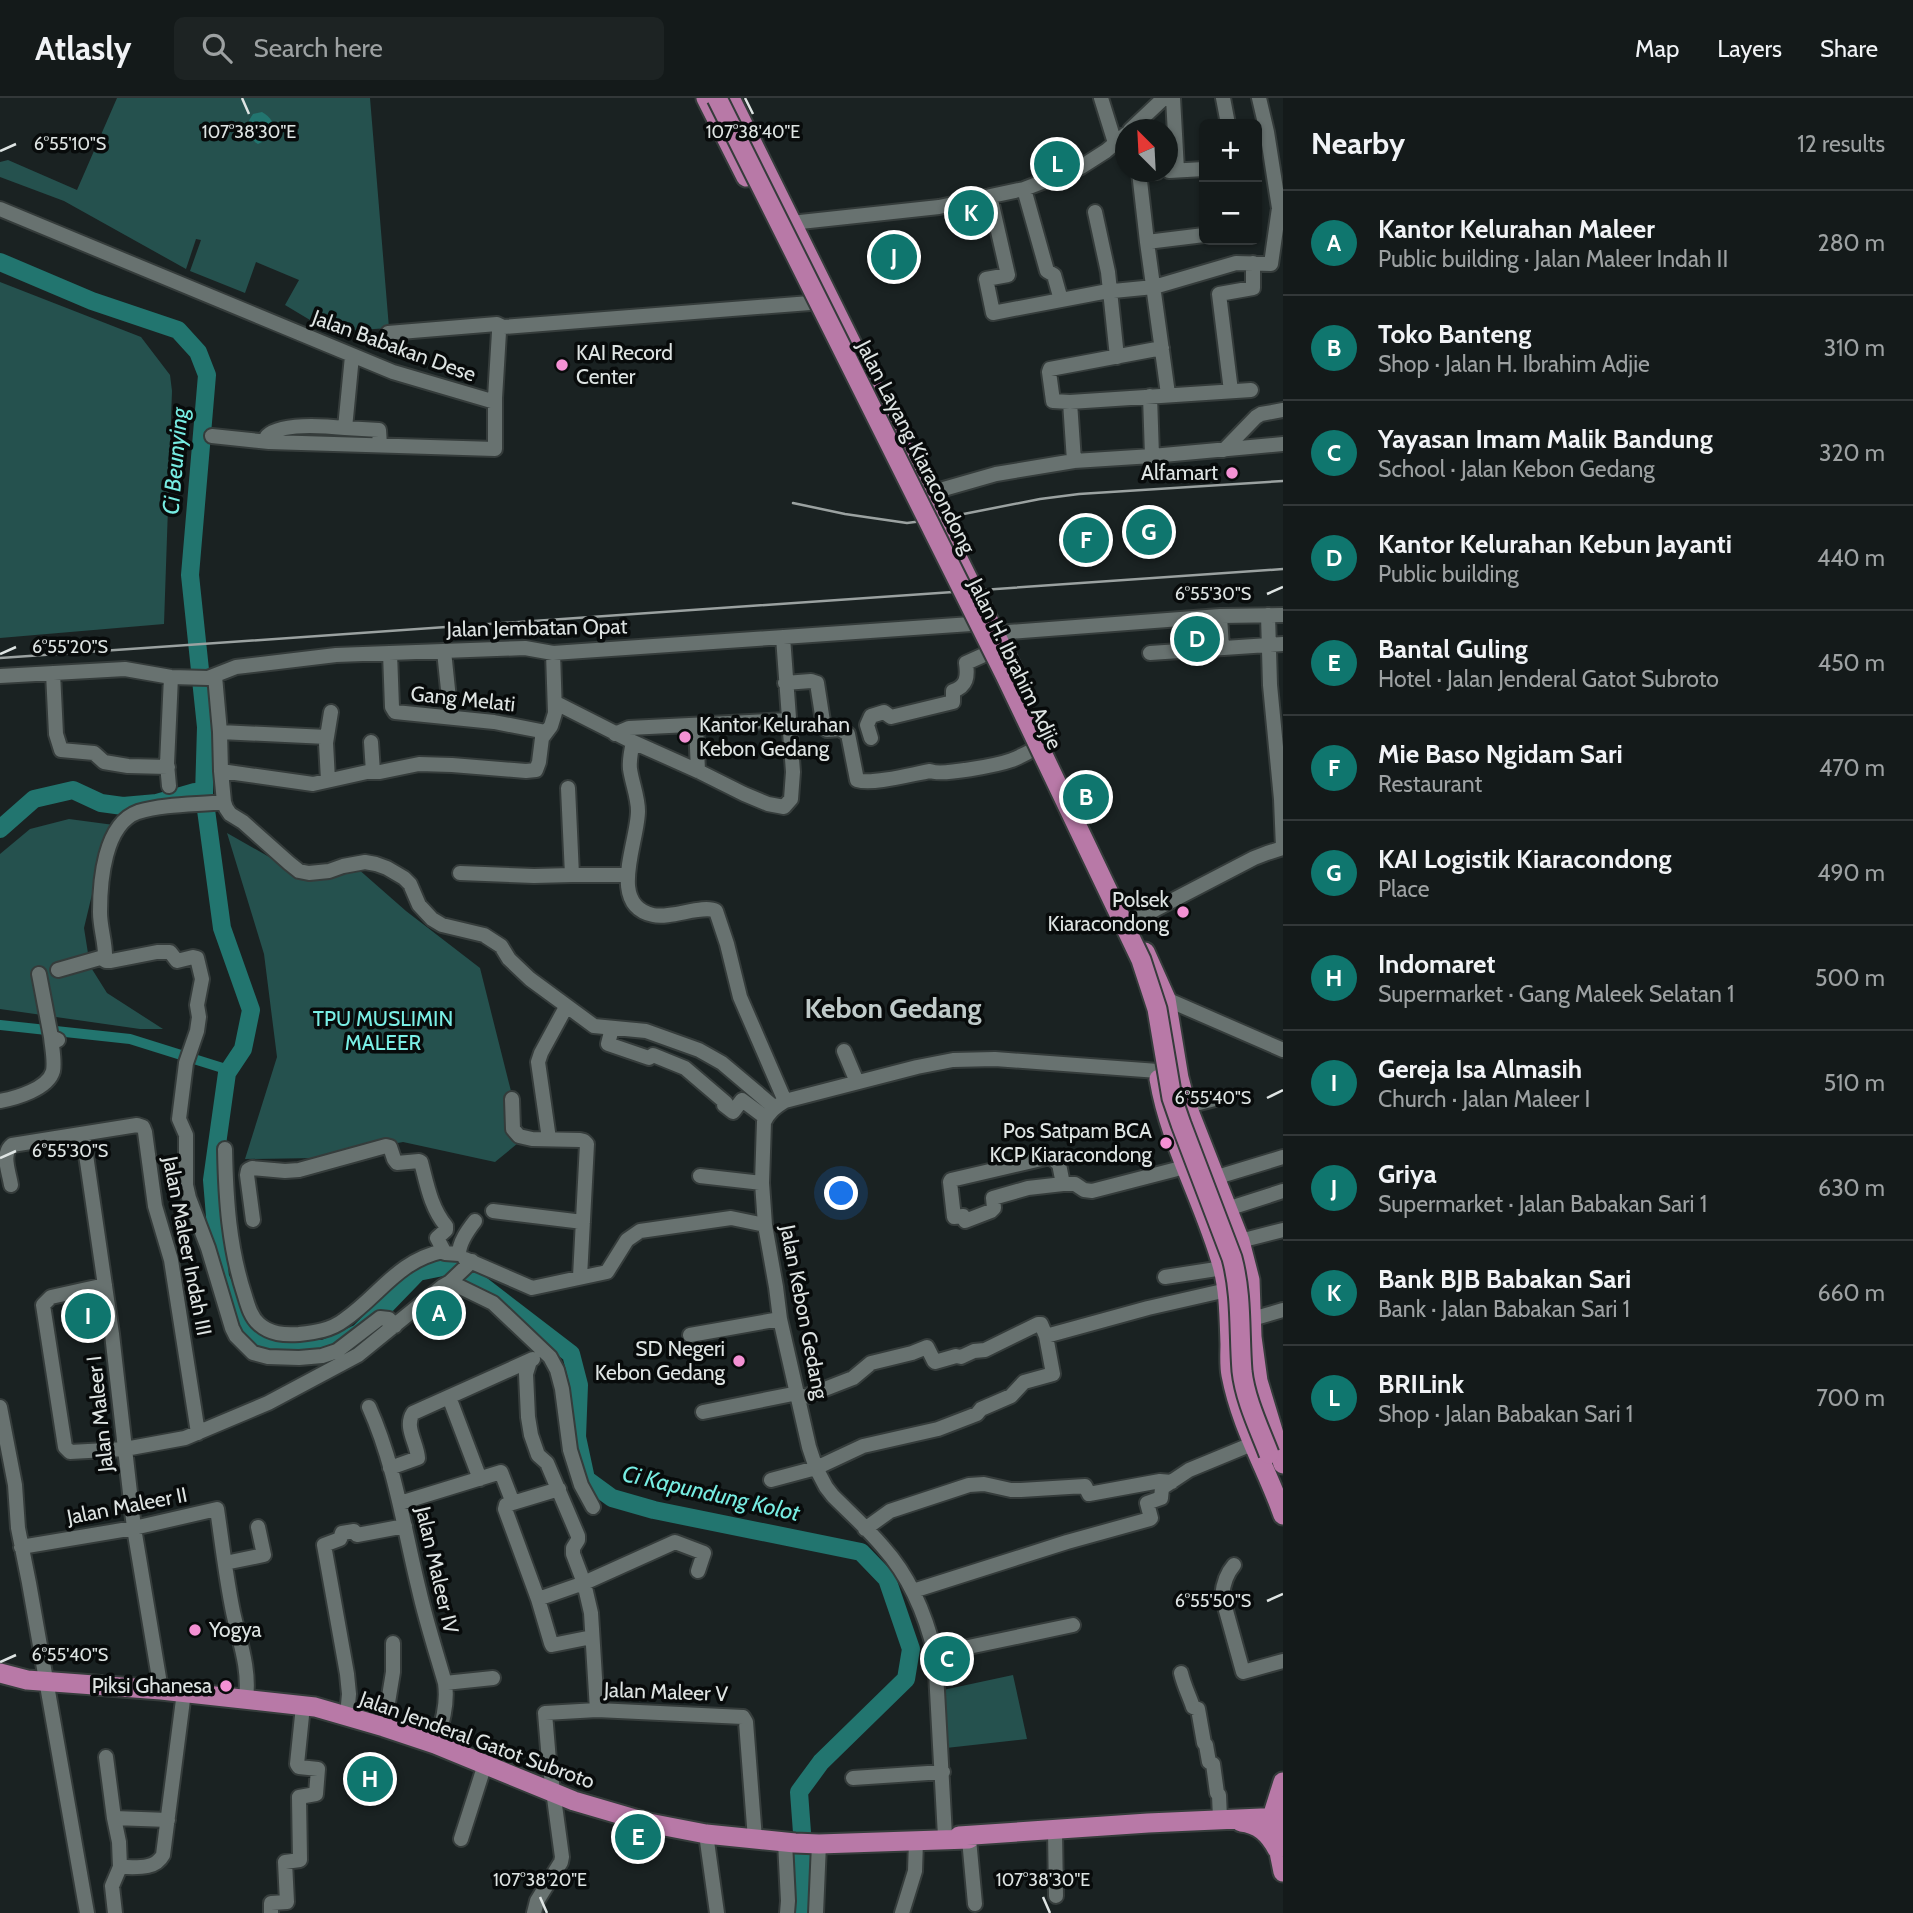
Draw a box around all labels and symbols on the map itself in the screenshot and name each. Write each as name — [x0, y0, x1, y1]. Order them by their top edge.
north arrow — [1115, 119, 1178, 182]
text: 107°38'30"E — [202, 121, 296, 143]
text: 107°38'40"E — [706, 121, 800, 143]
text: 6°55'10"S — [34, 133, 106, 155]
pin: L — [1034, 138, 1080, 190]
pin: K — [948, 187, 994, 239]
pin: J — [871, 231, 917, 283]
street label: Jalan Babakan Dese — [308, 304, 480, 387]
street label: Jalan Layang Kiaracondong — [851, 335, 981, 558]
place label: KAI Record Center — [576, 340, 673, 389]
marker: KAI Record Center — [554, 357, 570, 373]
water label: Ci Beunying — [156, 405, 194, 516]
place label: Alfamart — [1141, 460, 1218, 485]
marker: Alfamart — [1224, 465, 1240, 481]
pin: G — [1126, 506, 1172, 558]
pin: F — [1063, 514, 1109, 566]
street label: Jalan H. Ibrahim Adjie — [962, 573, 1068, 754]
text: 6°55'30"S — [1175, 583, 1251, 605]
street label: Jalan Jembatan Opat — [445, 613, 628, 642]
pin: D — [1174, 613, 1220, 665]
text: 6°55'20"S — [32, 636, 108, 658]
street label: Gang Melati — [410, 681, 517, 716]
place label: Kantor Kelurahan Kebon Gedang — [699, 712, 850, 761]
marker: Kantor Kelurahan Kebon Gedang — [677, 729, 693, 745]
pin: B — [1063, 771, 1109, 823]
place label: Polsek Kiaracondong — [1047, 887, 1170, 936]
marker: Polsek Kiaracondong — [1175, 904, 1191, 920]
district label: Kebon Gedang — [805, 991, 982, 1025]
park label: TPU MUSLIMIN MALEER — [313, 1006, 453, 1055]
text: 6°55'40"S — [1175, 1087, 1251, 1109]
place label: Pos Satpam BCA KCP Kiaracondong — [989, 1118, 1153, 1167]
marker: Pos Satpam BCA KCP Kiaracondong — [1158, 1135, 1174, 1151]
text: 6°55'30"S — [32, 1140, 108, 1162]
street label: Jalan Maleer Indah III — [158, 1153, 217, 1338]
your location — [824, 1176, 858, 1210]
street label: Jalan Kebon Gedang — [775, 1222, 834, 1402]
pin: A — [416, 1287, 462, 1339]
pin: I — [65, 1290, 111, 1342]
place label: SD Negeri Kebon Gedang — [595, 1336, 726, 1385]
marker: SD Negeri Kebon Gedang — [731, 1353, 747, 1369]
street label: Jalan Maleer I — [81, 1355, 118, 1474]
water label: Ci Kapundung Kolot — [620, 1459, 803, 1527]
street label: Jalan Maleer II — [64, 1482, 189, 1530]
street label: Jalan Maleer IV — [411, 1503, 464, 1636]
text: 6°55'50"S — [1175, 1590, 1251, 1612]
place label: Yogya — [208, 1617, 262, 1642]
marker: Yogya — [187, 1622, 203, 1638]
pin: C — [924, 1633, 970, 1685]
text: 6°55'40"S — [32, 1644, 108, 1666]
place label: Piksi Ghanesa — [92, 1673, 212, 1698]
street label: Jalan Maleer V — [602, 1677, 729, 1706]
marker: Piksi Ghanesa — [218, 1678, 234, 1694]
street label: Jalan Jenderal Gatot Subroto — [355, 1685, 598, 1794]
pin: H — [347, 1753, 393, 1805]
pin: E — [615, 1811, 661, 1863]
text: 107°38'20"E — [493, 1869, 587, 1891]
text: 107°38'30"E — [996, 1869, 1090, 1891]

